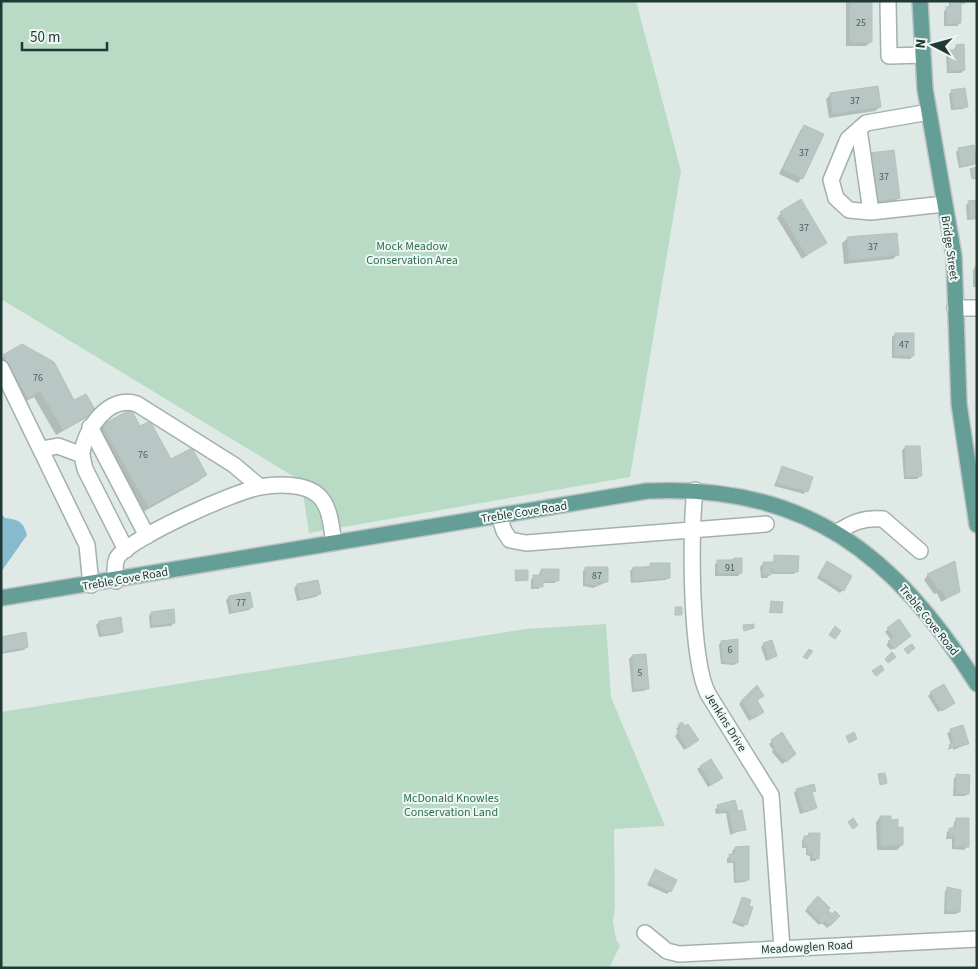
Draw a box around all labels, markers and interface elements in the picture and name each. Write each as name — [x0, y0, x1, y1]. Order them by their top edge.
house number: 25 — [856, 16, 866, 30]
scale bar — [22, 20, 108, 52]
north arrow — [908, 20, 958, 70]
text: 50 m — [30, 27, 60, 48]
text: N — [911, 38, 931, 49]
house number: 37 — [850, 94, 860, 108]
house number: 37 — [799, 146, 809, 160]
house number: 37 — [879, 170, 889, 184]
street label: Bridge Street — [937, 215, 962, 282]
house number: 37 — [799, 221, 809, 235]
park label: Mock Meadow Conservation Area — [366, 238, 458, 269]
house number: 37 — [868, 240, 878, 254]
house number: 47 — [899, 338, 909, 352]
house number: 76 — [33, 371, 43, 385]
house number: 76 — [138, 448, 148, 462]
street label: Treble Cove Road — [480, 497, 568, 528]
house number: 91 — [725, 561, 735, 575]
street label: Treble Cove Road — [81, 564, 169, 595]
house number: 87 — [592, 569, 602, 583]
street label: Treble Cove Road — [895, 581, 963, 659]
house number: 77 — [236, 596, 246, 610]
house number: 6 — [728, 643, 733, 657]
house number: 5 — [638, 666, 643, 680]
street label: Jenkins Drive — [701, 689, 751, 755]
park label: McDonald Knowles Conservation Land — [403, 790, 499, 821]
street label: Meadowglen Road — [761, 937, 853, 958]

